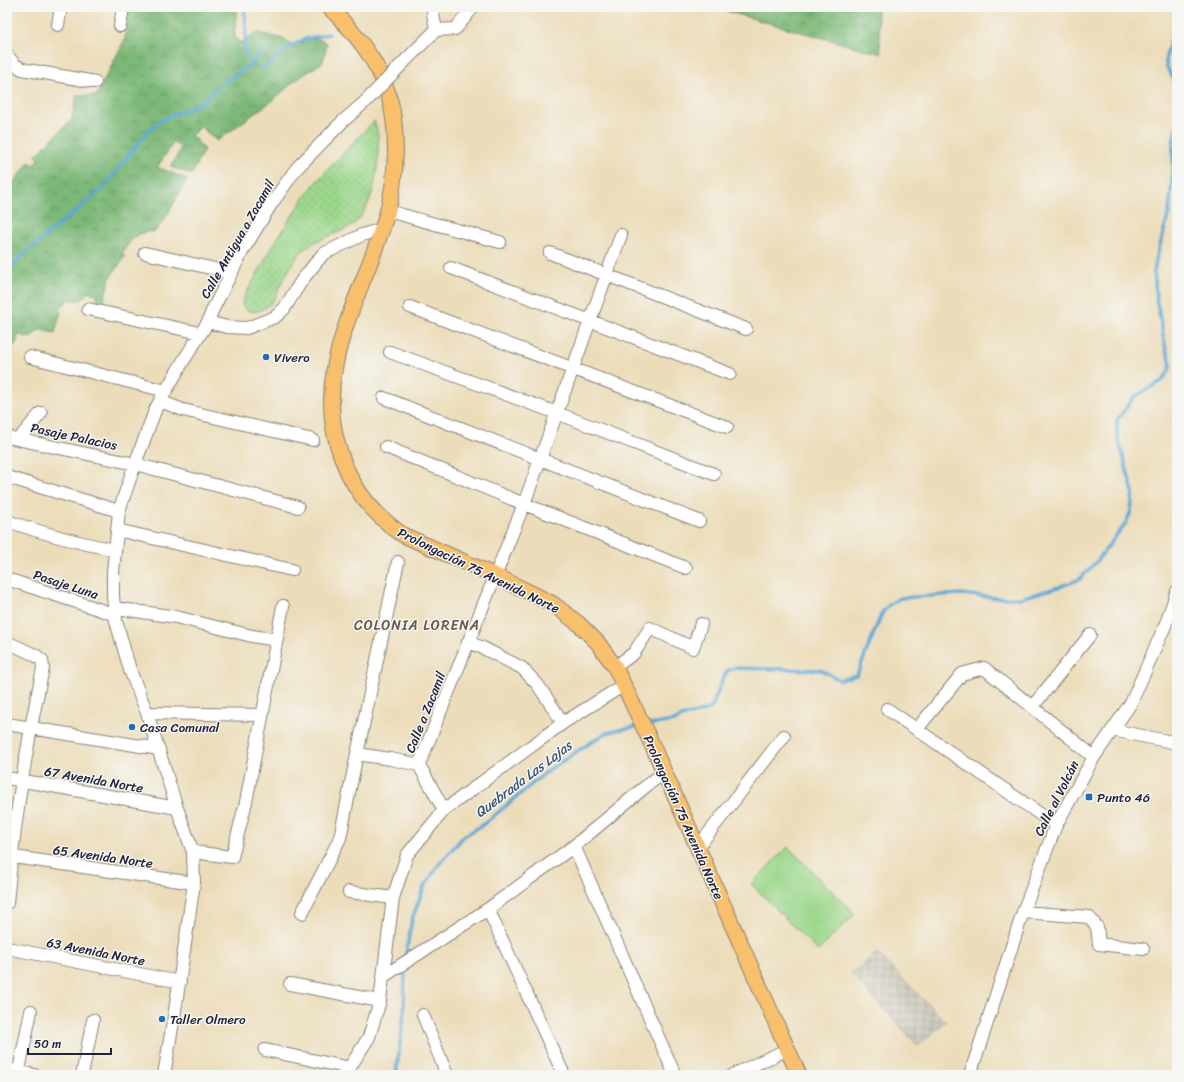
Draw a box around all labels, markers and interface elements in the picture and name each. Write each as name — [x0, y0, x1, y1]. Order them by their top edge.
street label: Calle Antigua a Zacamil — [194, 175, 281, 303]
place label: Vivero — [274, 346, 310, 369]
marker: Vivero — [261, 352, 271, 362]
street label: Pasaje Palacios — [28, 416, 119, 457]
street label: Prolongación 75 Avenida Norte — [394, 521, 564, 620]
street label: Pasaje Luna — [30, 563, 102, 606]
district label: COLONIA LORENA — [354, 613, 480, 638]
street label: Calle a Zacamil — [399, 668, 452, 756]
place label: Casa Comunal — [140, 716, 220, 739]
marker: Casa Comunal — [127, 722, 137, 732]
street label: Prolongación 75 Avenida Norte — [637, 731, 730, 904]
water label: Quebrada Las Lajas — [469, 733, 579, 824]
street label: Calle al Volcán — [1027, 756, 1085, 840]
street label: 67 Avenida Norte — [43, 759, 146, 800]
place label: Punto 46 — [1097, 786, 1150, 809]
marker: Punto 46 — [1084, 792, 1094, 802]
street label: 65 Avenida Norte — [52, 838, 155, 875]
street label: 63 Avenida Norte — [45, 931, 147, 972]
place label: Taller Olmero — [170, 1008, 246, 1031]
marker: Taller Olmero — [157, 1014, 167, 1024]
scale bar — [28, 1030, 111, 1056]
text: 50 m — [34, 1033, 61, 1055]

